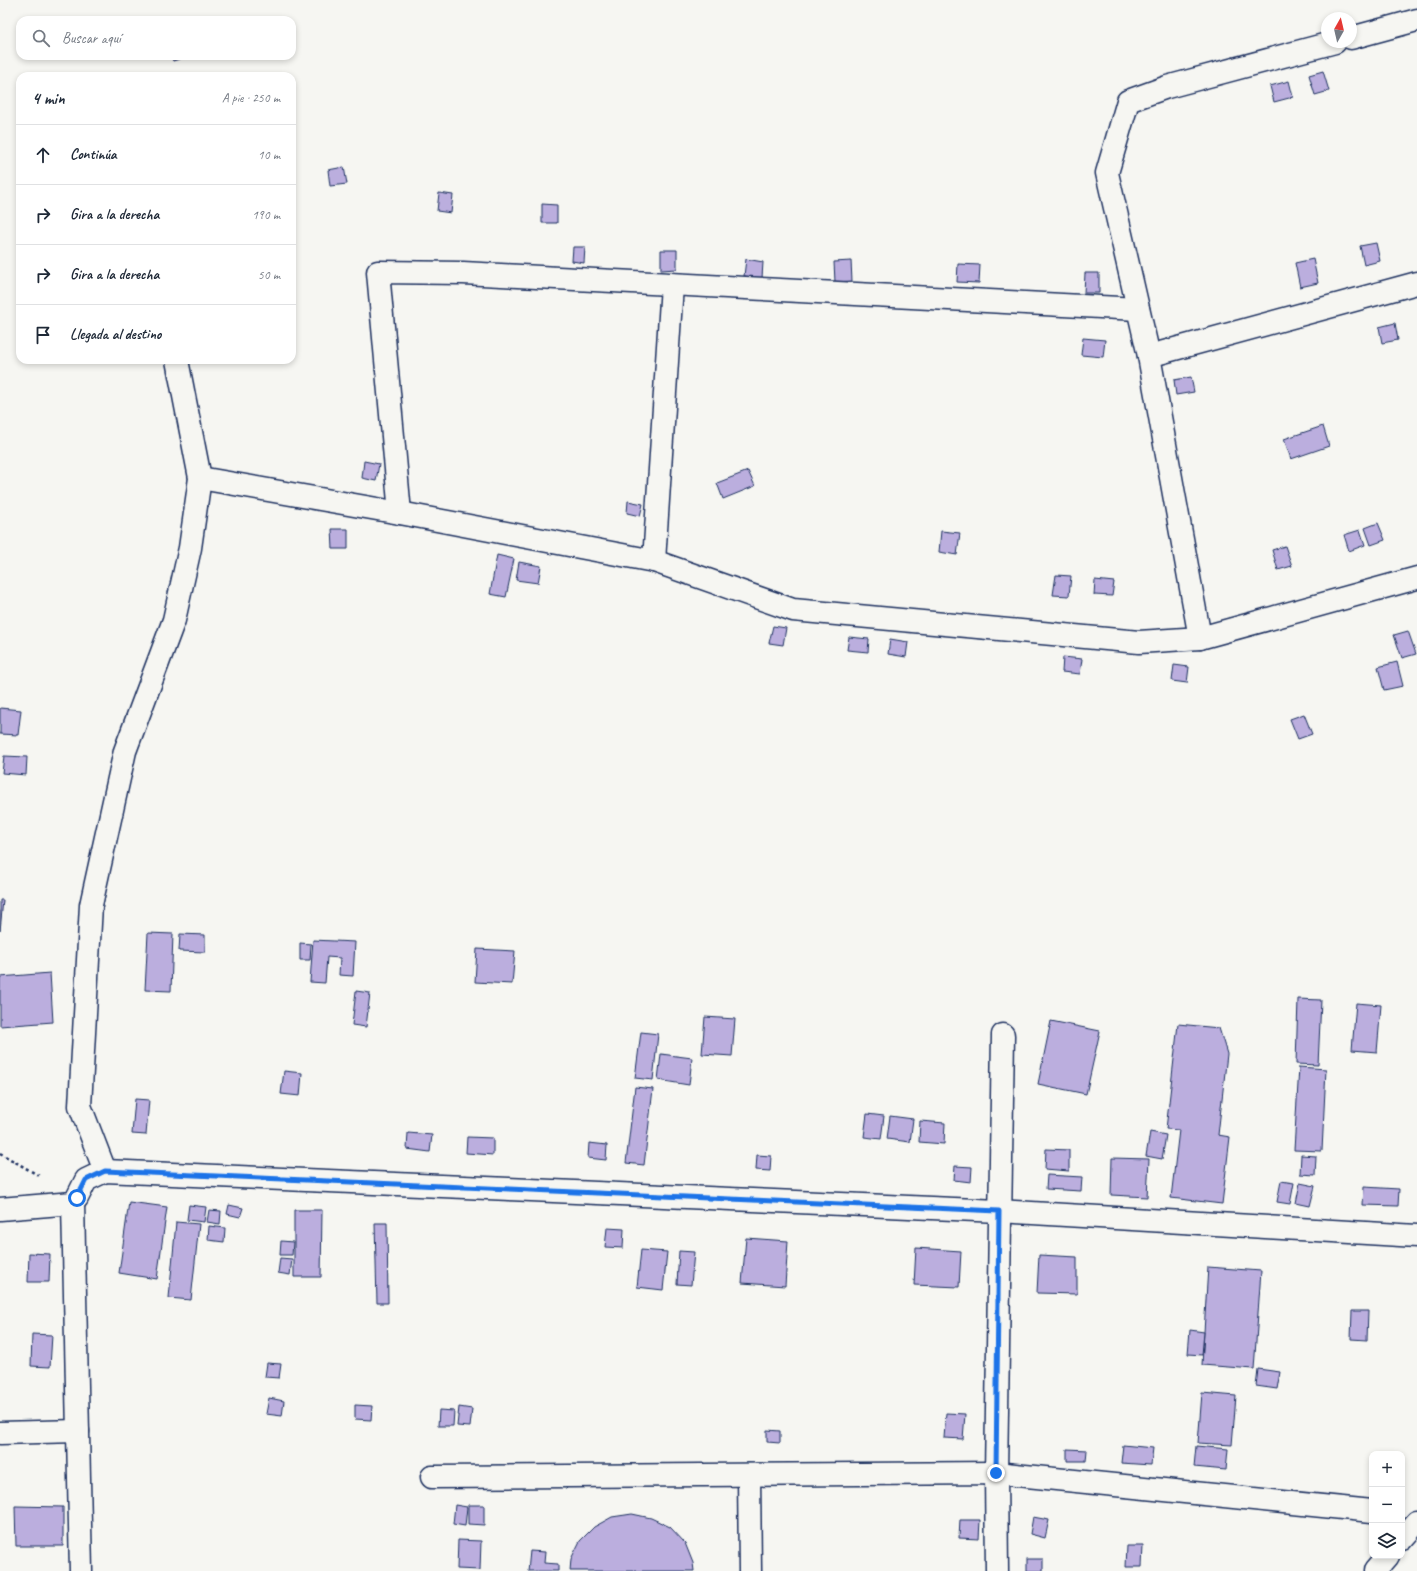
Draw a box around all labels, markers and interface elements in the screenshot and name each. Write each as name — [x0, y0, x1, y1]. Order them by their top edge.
north arrow — [1321, 12, 1357, 48]
search box — [16, 16, 296, 60]
icon: search — [30, 27, 52, 49]
text: Buscar aquí — [62, 29, 121, 48]
text: 4 min — [32, 88, 65, 109]
text: A pie · 250 m — [222, 90, 280, 106]
icon: ahead — [32, 144, 54, 166]
text: Continúa — [70, 145, 117, 164]
text: 10 m — [258, 147, 280, 163]
icon: right — [32, 204, 54, 226]
text: Gira a la derecha — [70, 205, 159, 224]
text: 190 m — [252, 207, 280, 223]
icon: right — [32, 264, 54, 286]
text: Gira a la derecha — [70, 265, 159, 284]
text: 50 m — [258, 267, 280, 283]
icon: arrive — [32, 324, 54, 346]
text: Llegada al destino — [70, 325, 161, 344]
route start — [68, 1189, 86, 1207]
map controls — [1369, 1451, 1405, 1559]
button: + — [1369, 1451, 1405, 1487]
route end — [987, 1464, 1005, 1482]
button: − — [1369, 1487, 1405, 1523]
button: layers — [1369, 1523, 1405, 1559]

